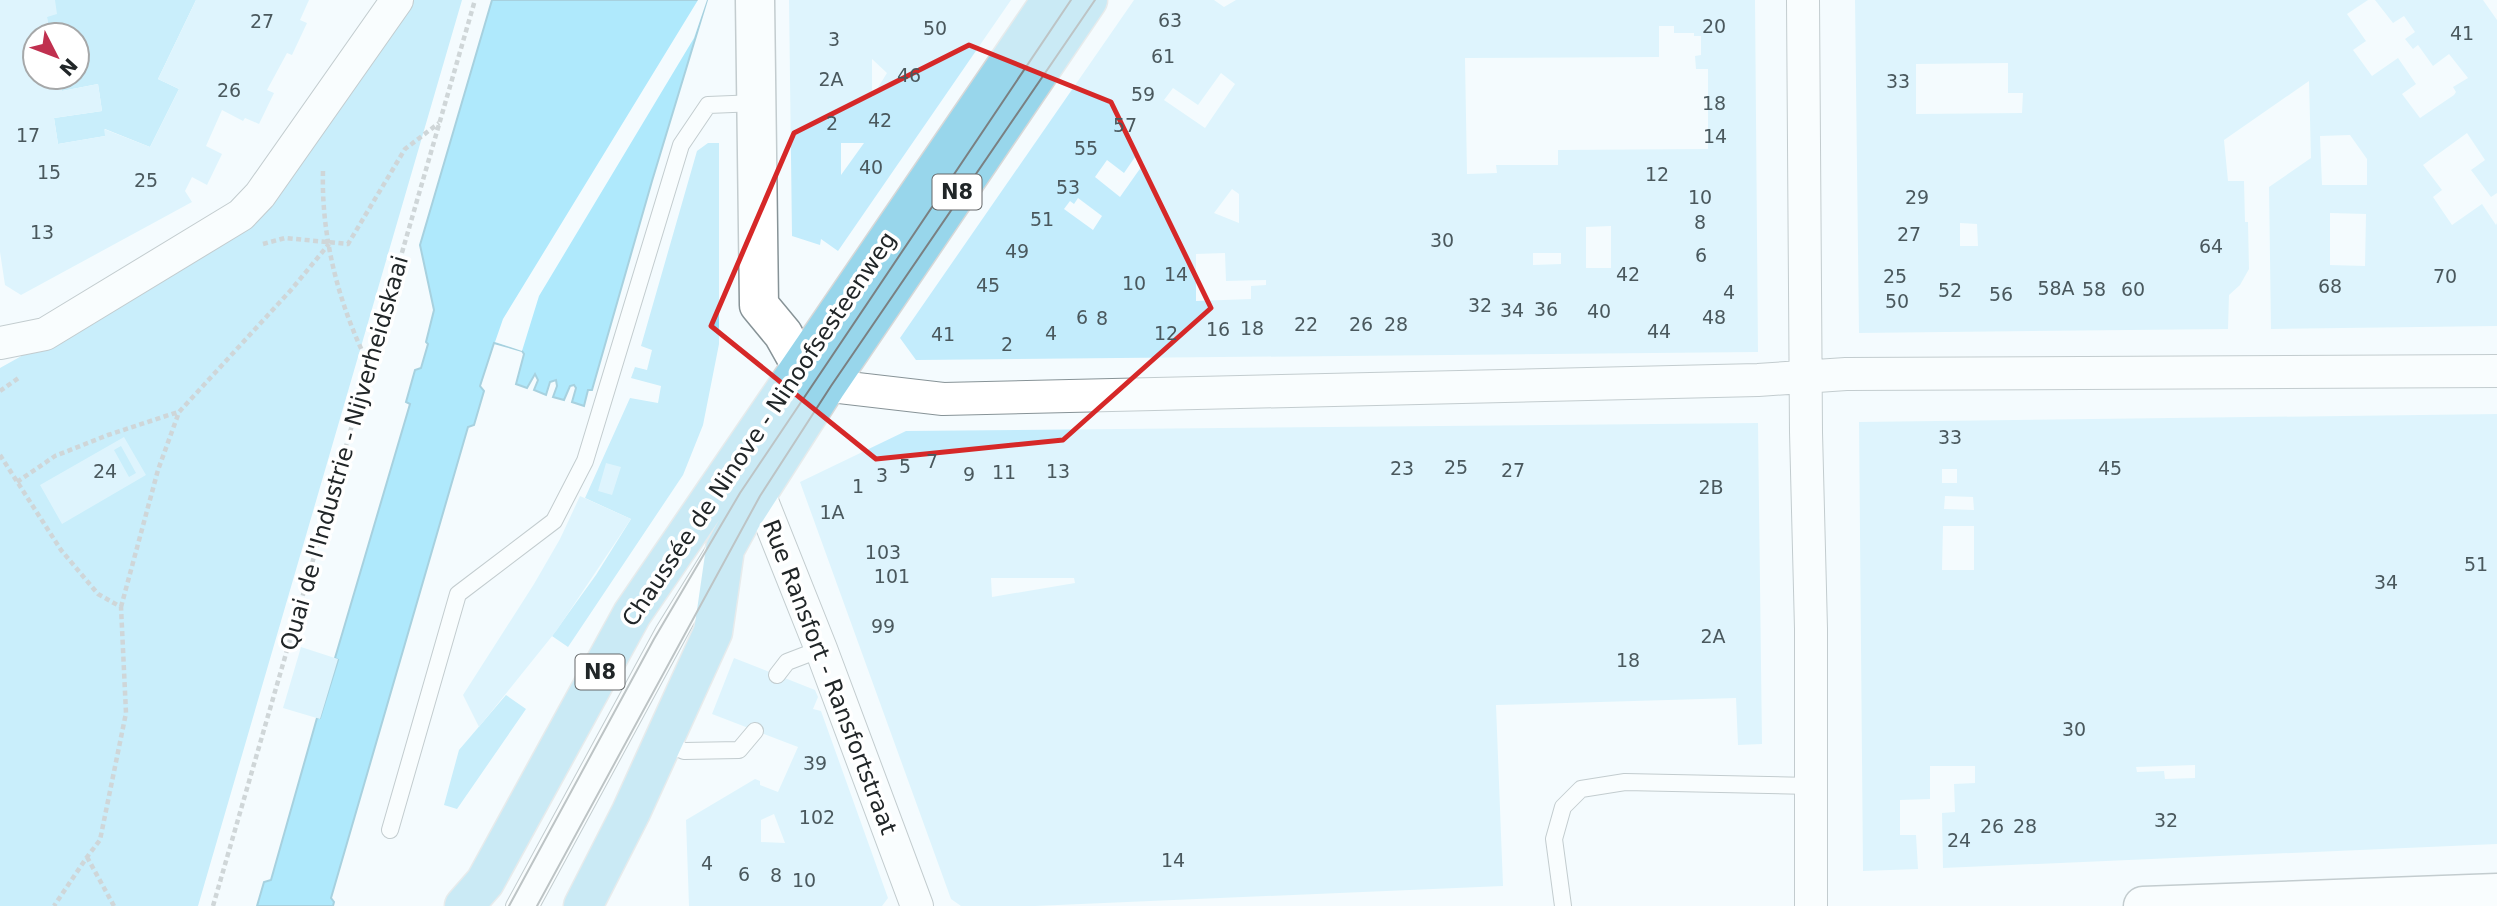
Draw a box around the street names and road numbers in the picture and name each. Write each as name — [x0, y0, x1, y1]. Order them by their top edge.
road number: N8 — [932, 174, 982, 210]
street label: Chaussée de Ninove - Ninoofsesteenweg — [617, 227, 901, 631]
street label: Quai de l'Industrie - Nijverheidskaai — [275, 253, 413, 653]
street label: Rue Ransfort - Ransfortstraat — [758, 516, 902, 838]
road number: N8 — [576, 654, 624, 690]

